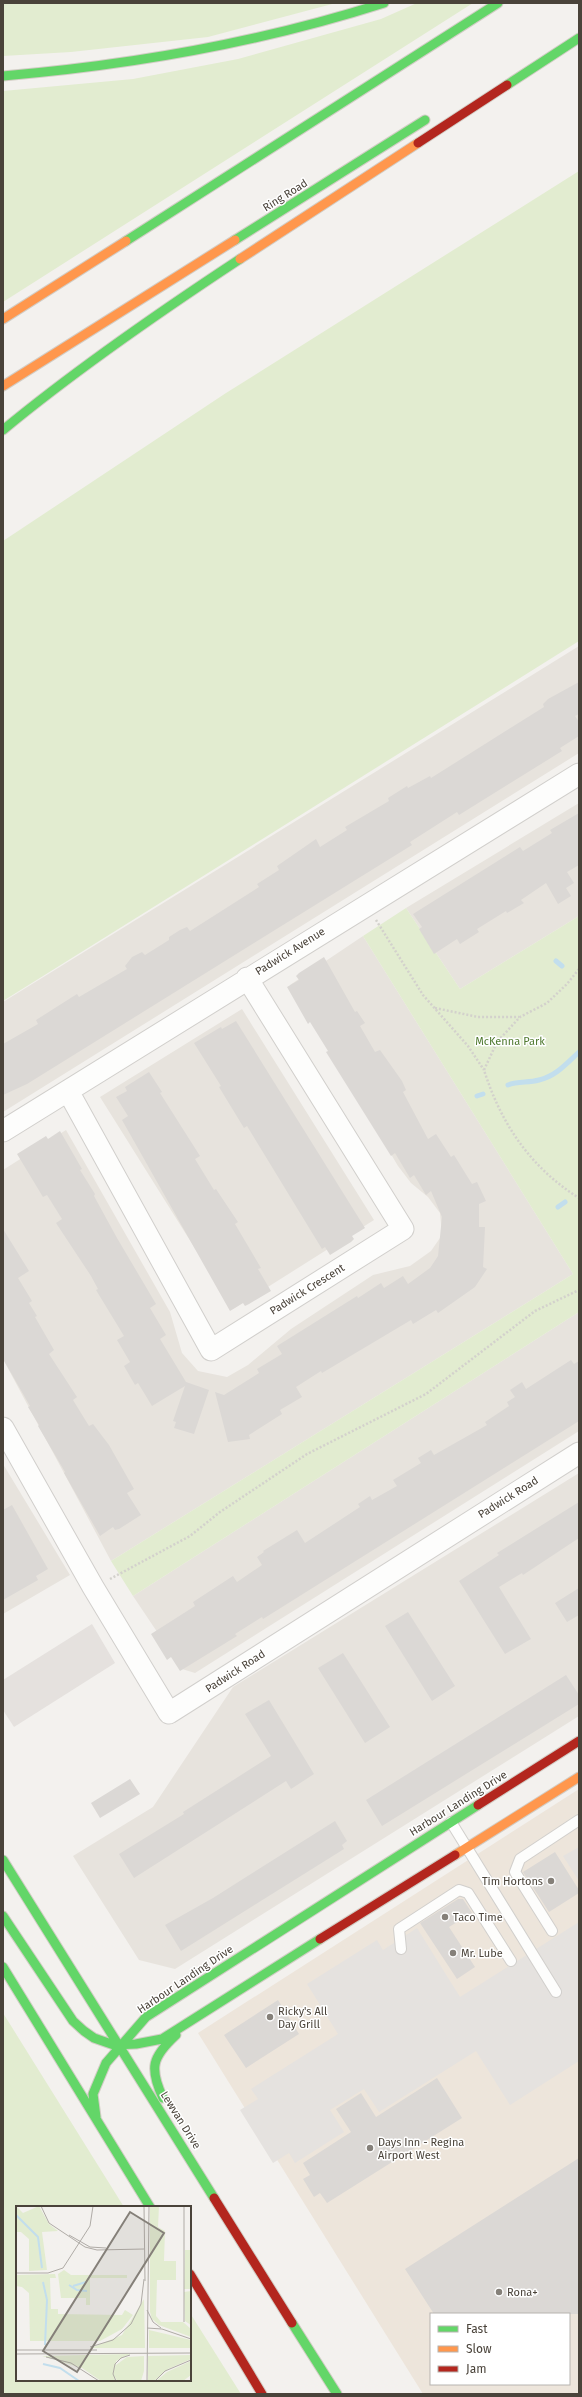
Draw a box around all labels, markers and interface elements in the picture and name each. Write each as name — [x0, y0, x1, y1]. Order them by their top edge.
street label: Ring Road — [261, 177, 310, 214]
street label: Padwick Avenue — [253, 925, 327, 978]
park label: McKenna Park — [475, 1035, 545, 1048]
street label: Padwick Crescent — [268, 1261, 347, 1318]
street label: Padwick Road — [476, 1474, 541, 1521]
street label: Padwick Road — [203, 1647, 268, 1696]
street label: Harbour Landing Drive — [407, 1768, 509, 1839]
place label: Tim Hortons — [482, 1875, 543, 1888]
marker: Tim Hortons — [546, 1876, 556, 1886]
place label: Taco Time — [453, 1911, 503, 1924]
marker: Taco Time — [440, 1912, 450, 1922]
street label: Harbour Landing Drive — [135, 1943, 236, 2016]
place label: Mr. Lube — [461, 1947, 503, 1960]
marker: Mr. Lube — [448, 1948, 458, 1958]
place label: Ricky's All Day Grill — [278, 2005, 327, 2031]
marker: Ricky's All Day Grill — [265, 2012, 275, 2022]
street label: Lewvan Drive — [158, 2089, 203, 2151]
place label: Days Inn - Regina Airport West — [378, 2136, 464, 2162]
marker: Days Inn - Regina Airport West — [365, 2143, 375, 2153]
inset map — [16, 2206, 191, 2381]
place label: Rona+ — [507, 2286, 538, 2299]
marker: Rona+ — [494, 2287, 504, 2297]
legend — [430, 2313, 570, 2385]
text: Fast — [466, 2322, 488, 2336]
text: Slow — [466, 2342, 492, 2356]
text: Jam — [466, 2362, 486, 2376]

